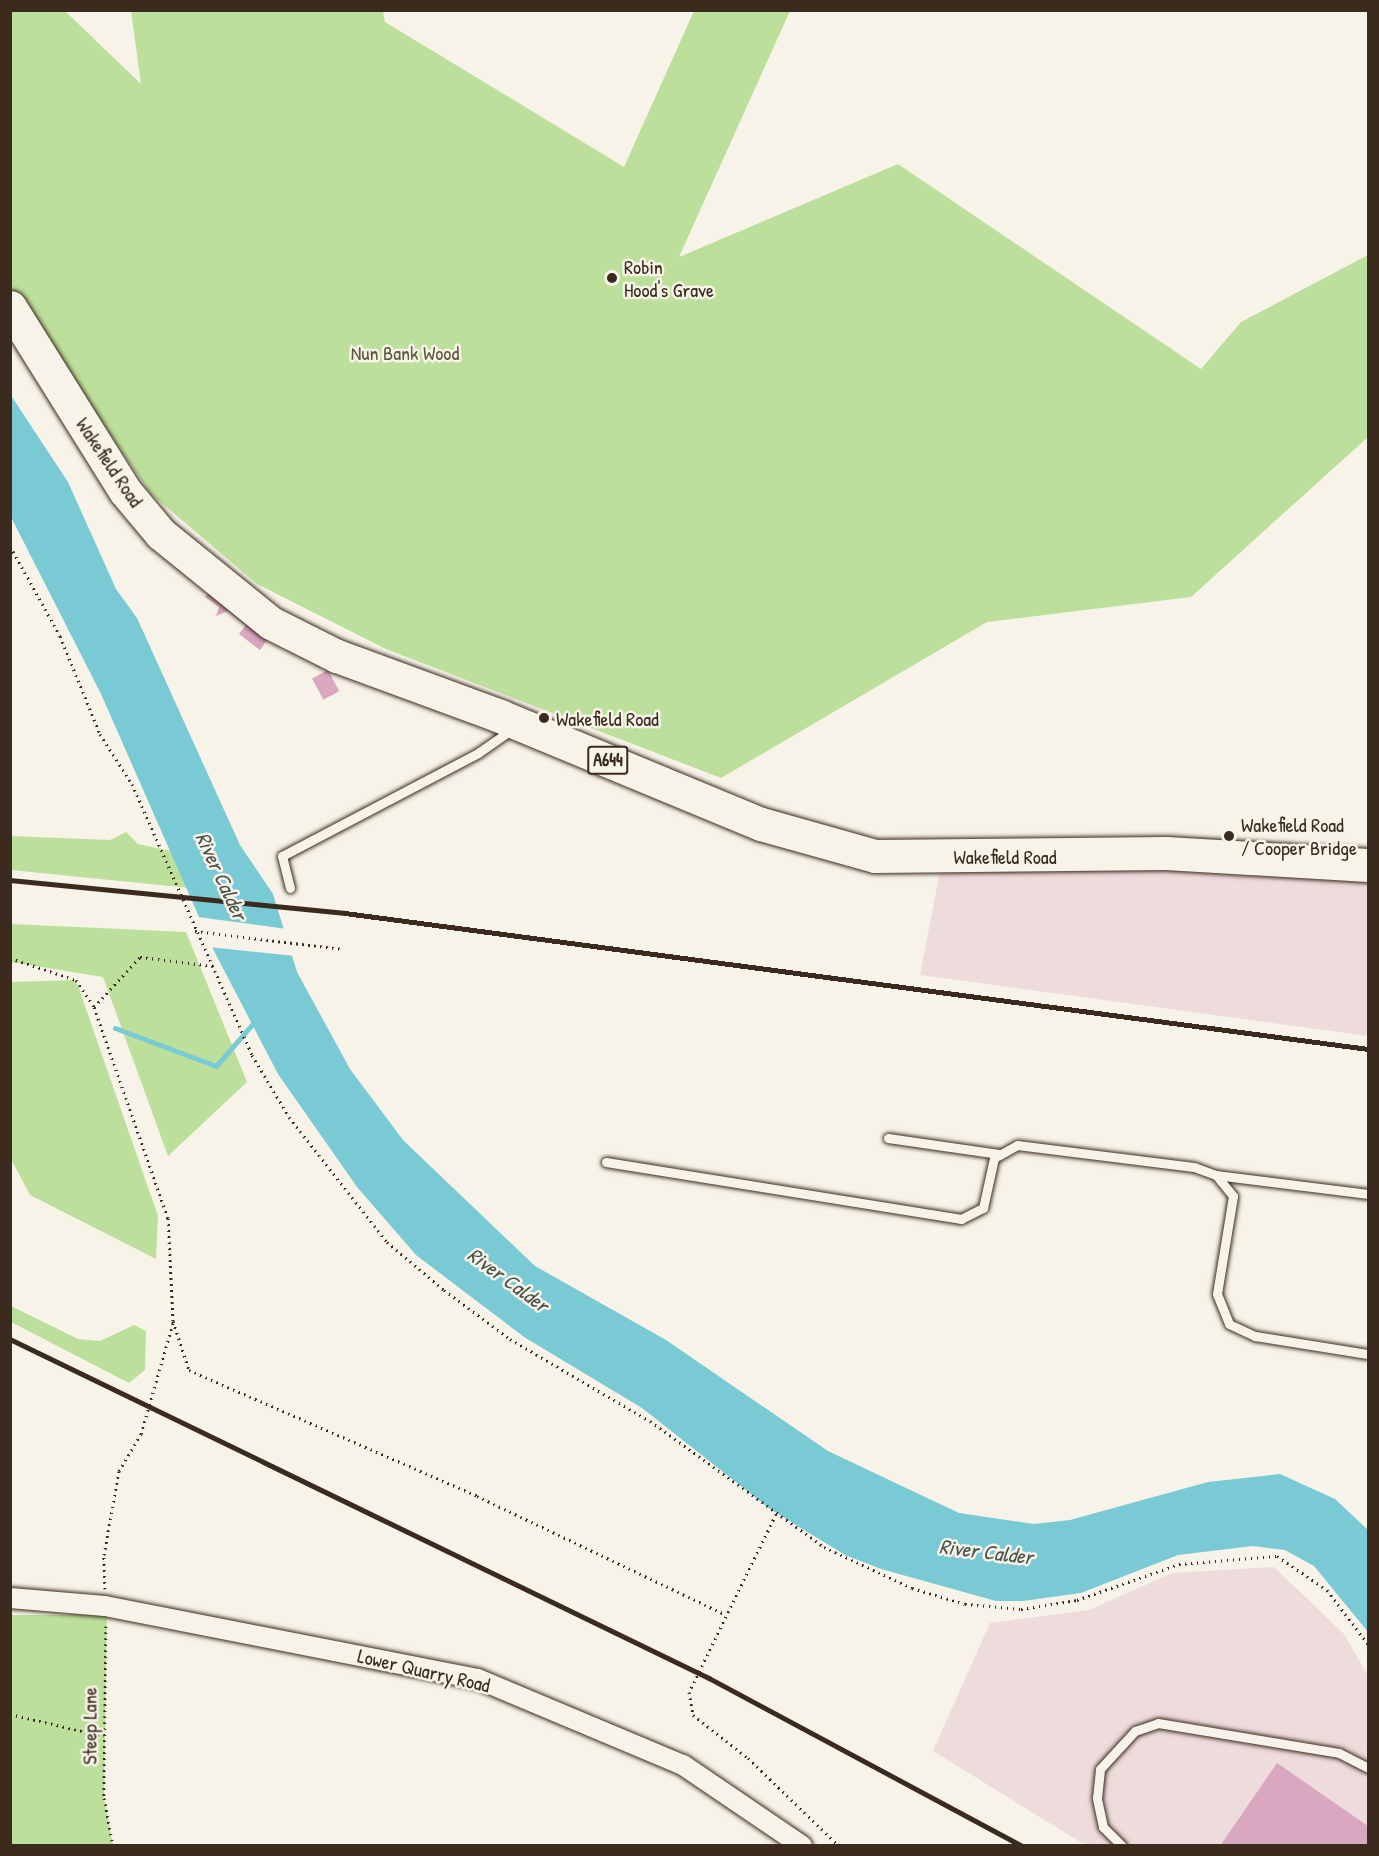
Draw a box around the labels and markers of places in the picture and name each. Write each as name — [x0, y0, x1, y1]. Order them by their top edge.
place label: Robin Hood's Grave — [624, 254, 714, 301]
marker: Robin Hood's Grave — [605, 271, 619, 285]
place label: Wakefield Road — [556, 706, 659, 730]
marker: Wakefield Road — [537, 711, 551, 725]
place label: Wakefield Road / Cooper Bridge — [1241, 813, 1357, 860]
marker: Wakefield Road / Cooper Bridge — [1222, 829, 1236, 843]

